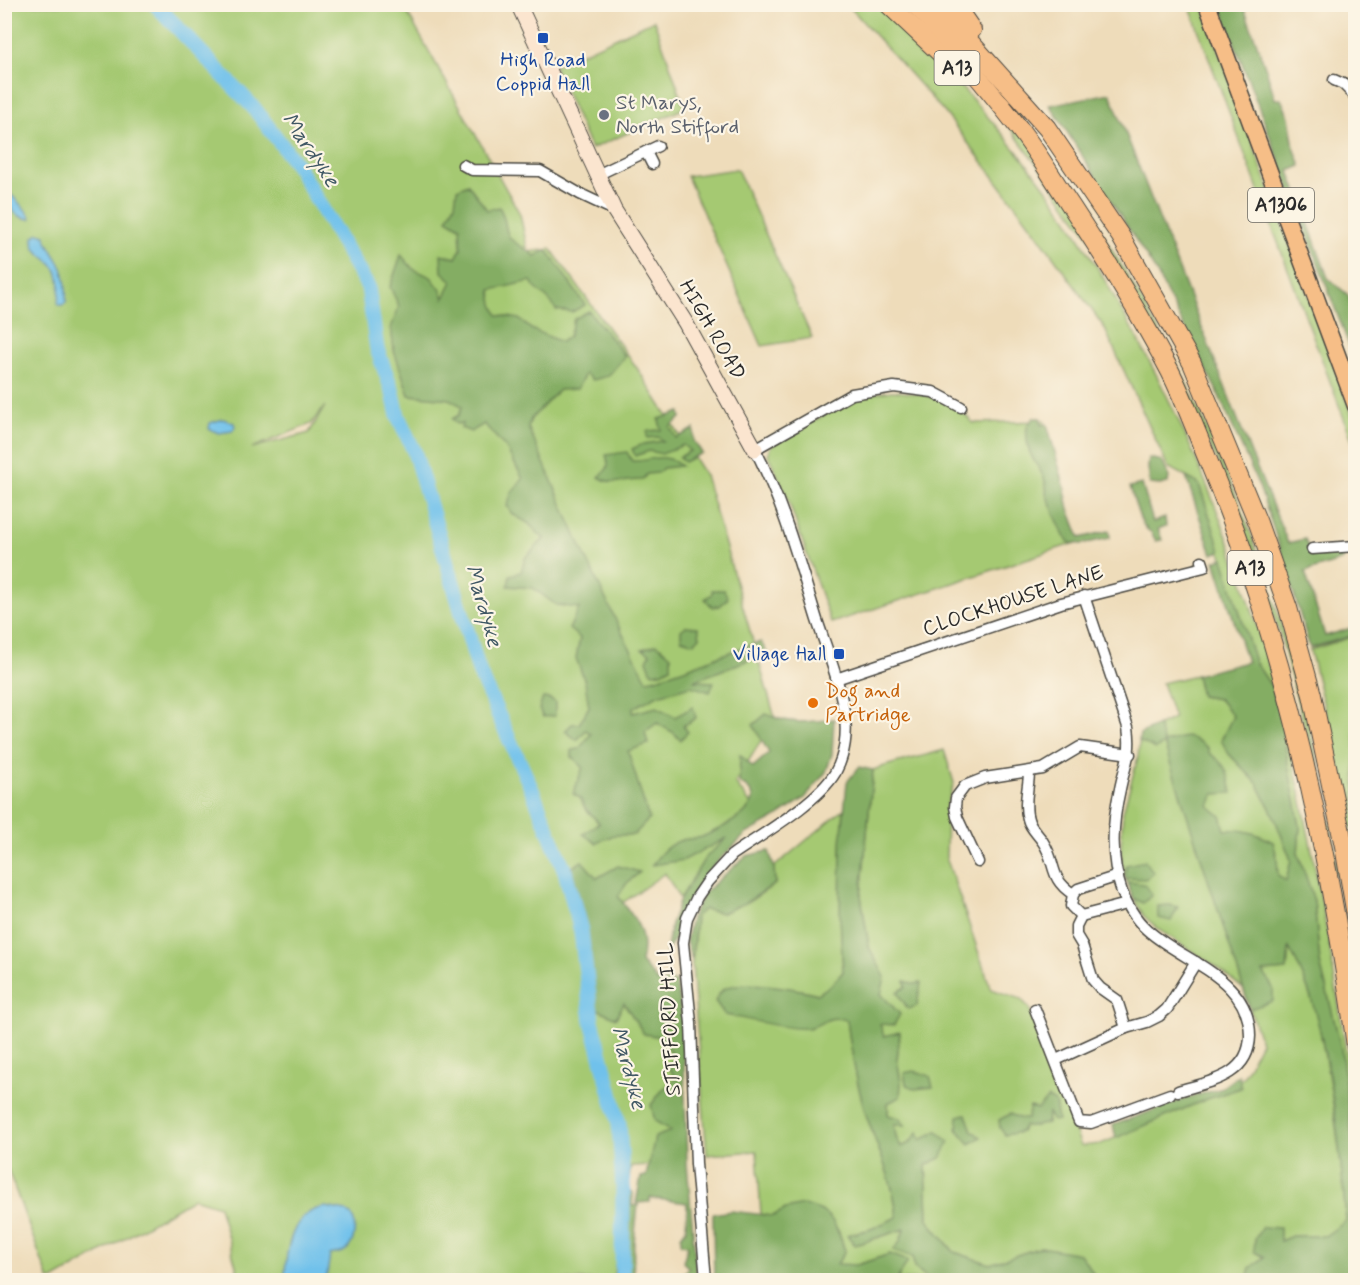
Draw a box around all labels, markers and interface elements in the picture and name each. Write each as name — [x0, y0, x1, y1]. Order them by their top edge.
marker: High Road Coppid Hall — [536, 31, 550, 45]
place label: High Road Coppid Hall — [496, 46, 590, 98]
road number: A13 — [934, 51, 980, 85]
place label: St Marys, North Stifford — [616, 89, 739, 143]
water label: Mardyke — [275, 107, 346, 194]
marker: St Marys, North Stifford — [597, 108, 611, 122]
road number: A1306 — [1248, 188, 1314, 222]
street label: HIGH ROAD — [672, 275, 752, 385]
road number: A13 — [1228, 551, 1272, 585]
street label: CLOCKHOUSE LANE — [919, 559, 1107, 643]
water label: Mardyke — [458, 562, 508, 652]
place label: Village Hall — [733, 640, 827, 668]
marker: Village Hall — [832, 647, 846, 661]
place label: Dog and Partridge — [825, 677, 911, 730]
marker: Dog and Partridge — [806, 696, 820, 710]
street label: STIFFORD HILL — [652, 941, 688, 1097]
water label: Mardyke — [604, 1024, 653, 1114]

